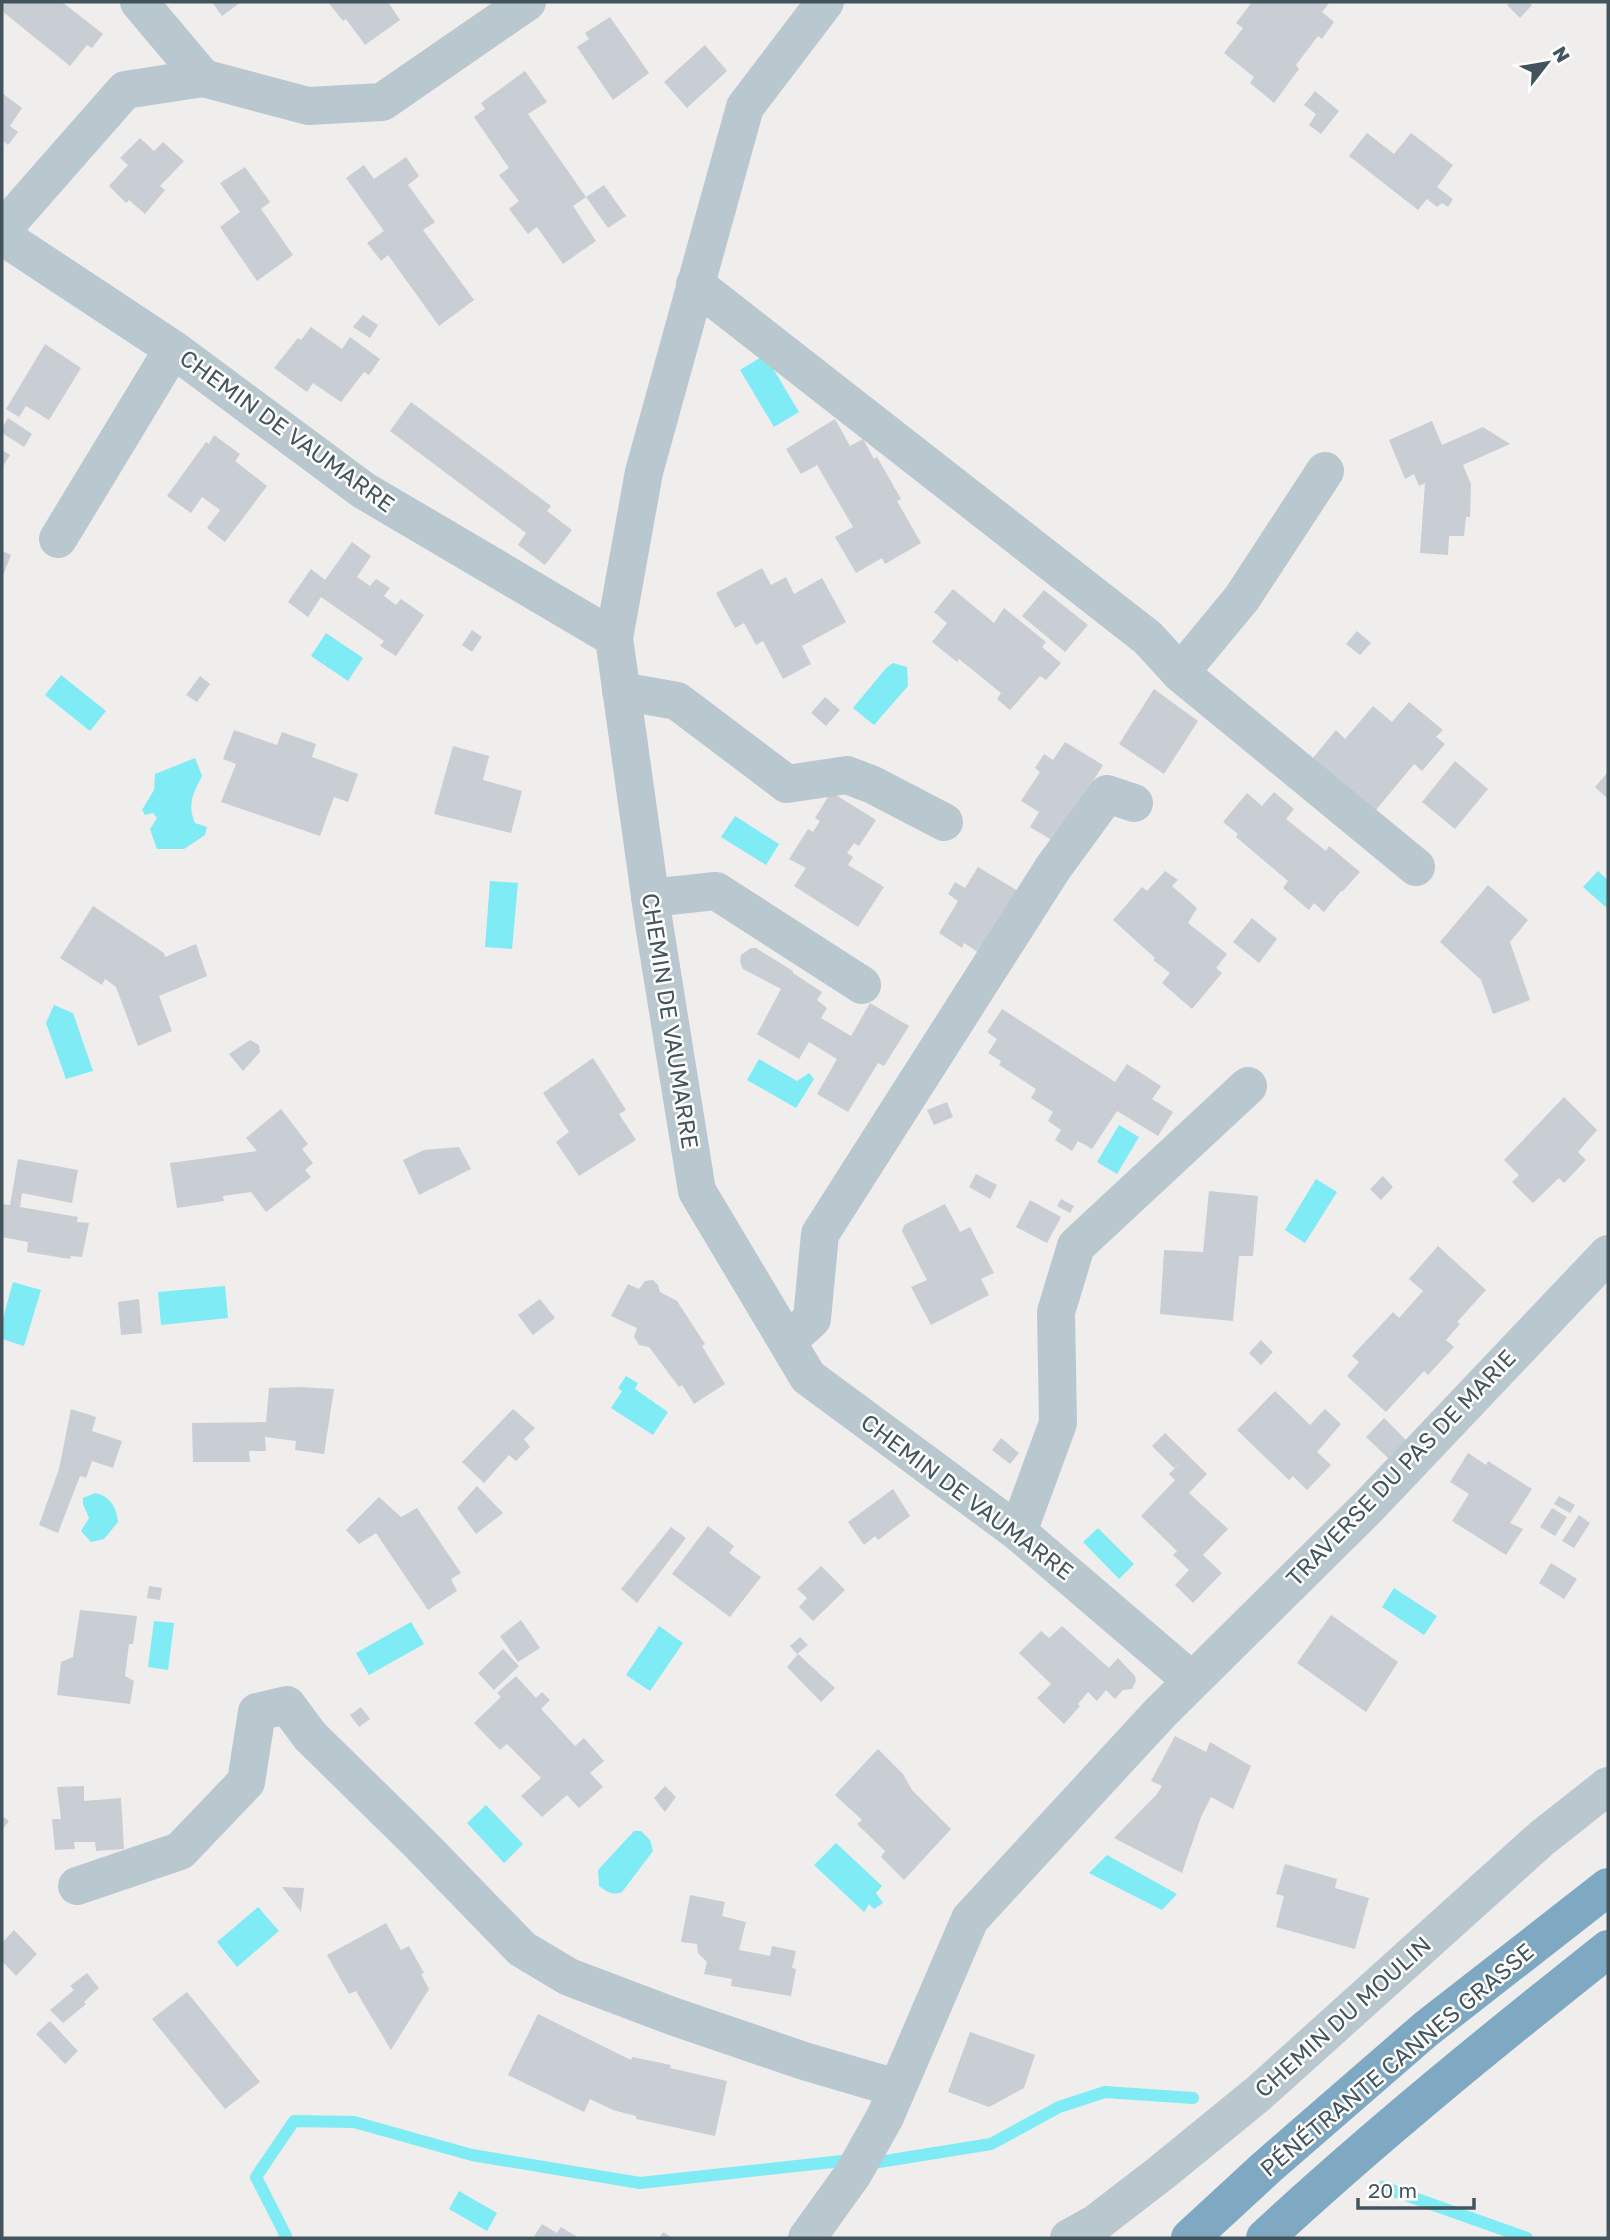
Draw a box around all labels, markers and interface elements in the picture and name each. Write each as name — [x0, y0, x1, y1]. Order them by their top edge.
north arrow — [1512, 28, 1582, 98]
text: N — [1548, 42, 1576, 66]
street label: CHEMIN DE VAUMARRE — [175, 343, 400, 518]
street label: CHEMIN DE VAUMARRE — [637, 891, 705, 1151]
street label: TRAVERSE DU PAS DE MARIE — [1280, 1343, 1521, 1592]
street label: CHEMIN DE VAUMARRE — [856, 1407, 1079, 1585]
street label: CHEMIN DU MOULIN — [1248, 1930, 1436, 2103]
street label: PÉNÉTRANTE CANNES GRASSE — [1254, 1937, 1539, 2182]
scale bar — [1358, 2166, 1474, 2210]
text: 20 m — [1368, 2177, 1417, 2203]

